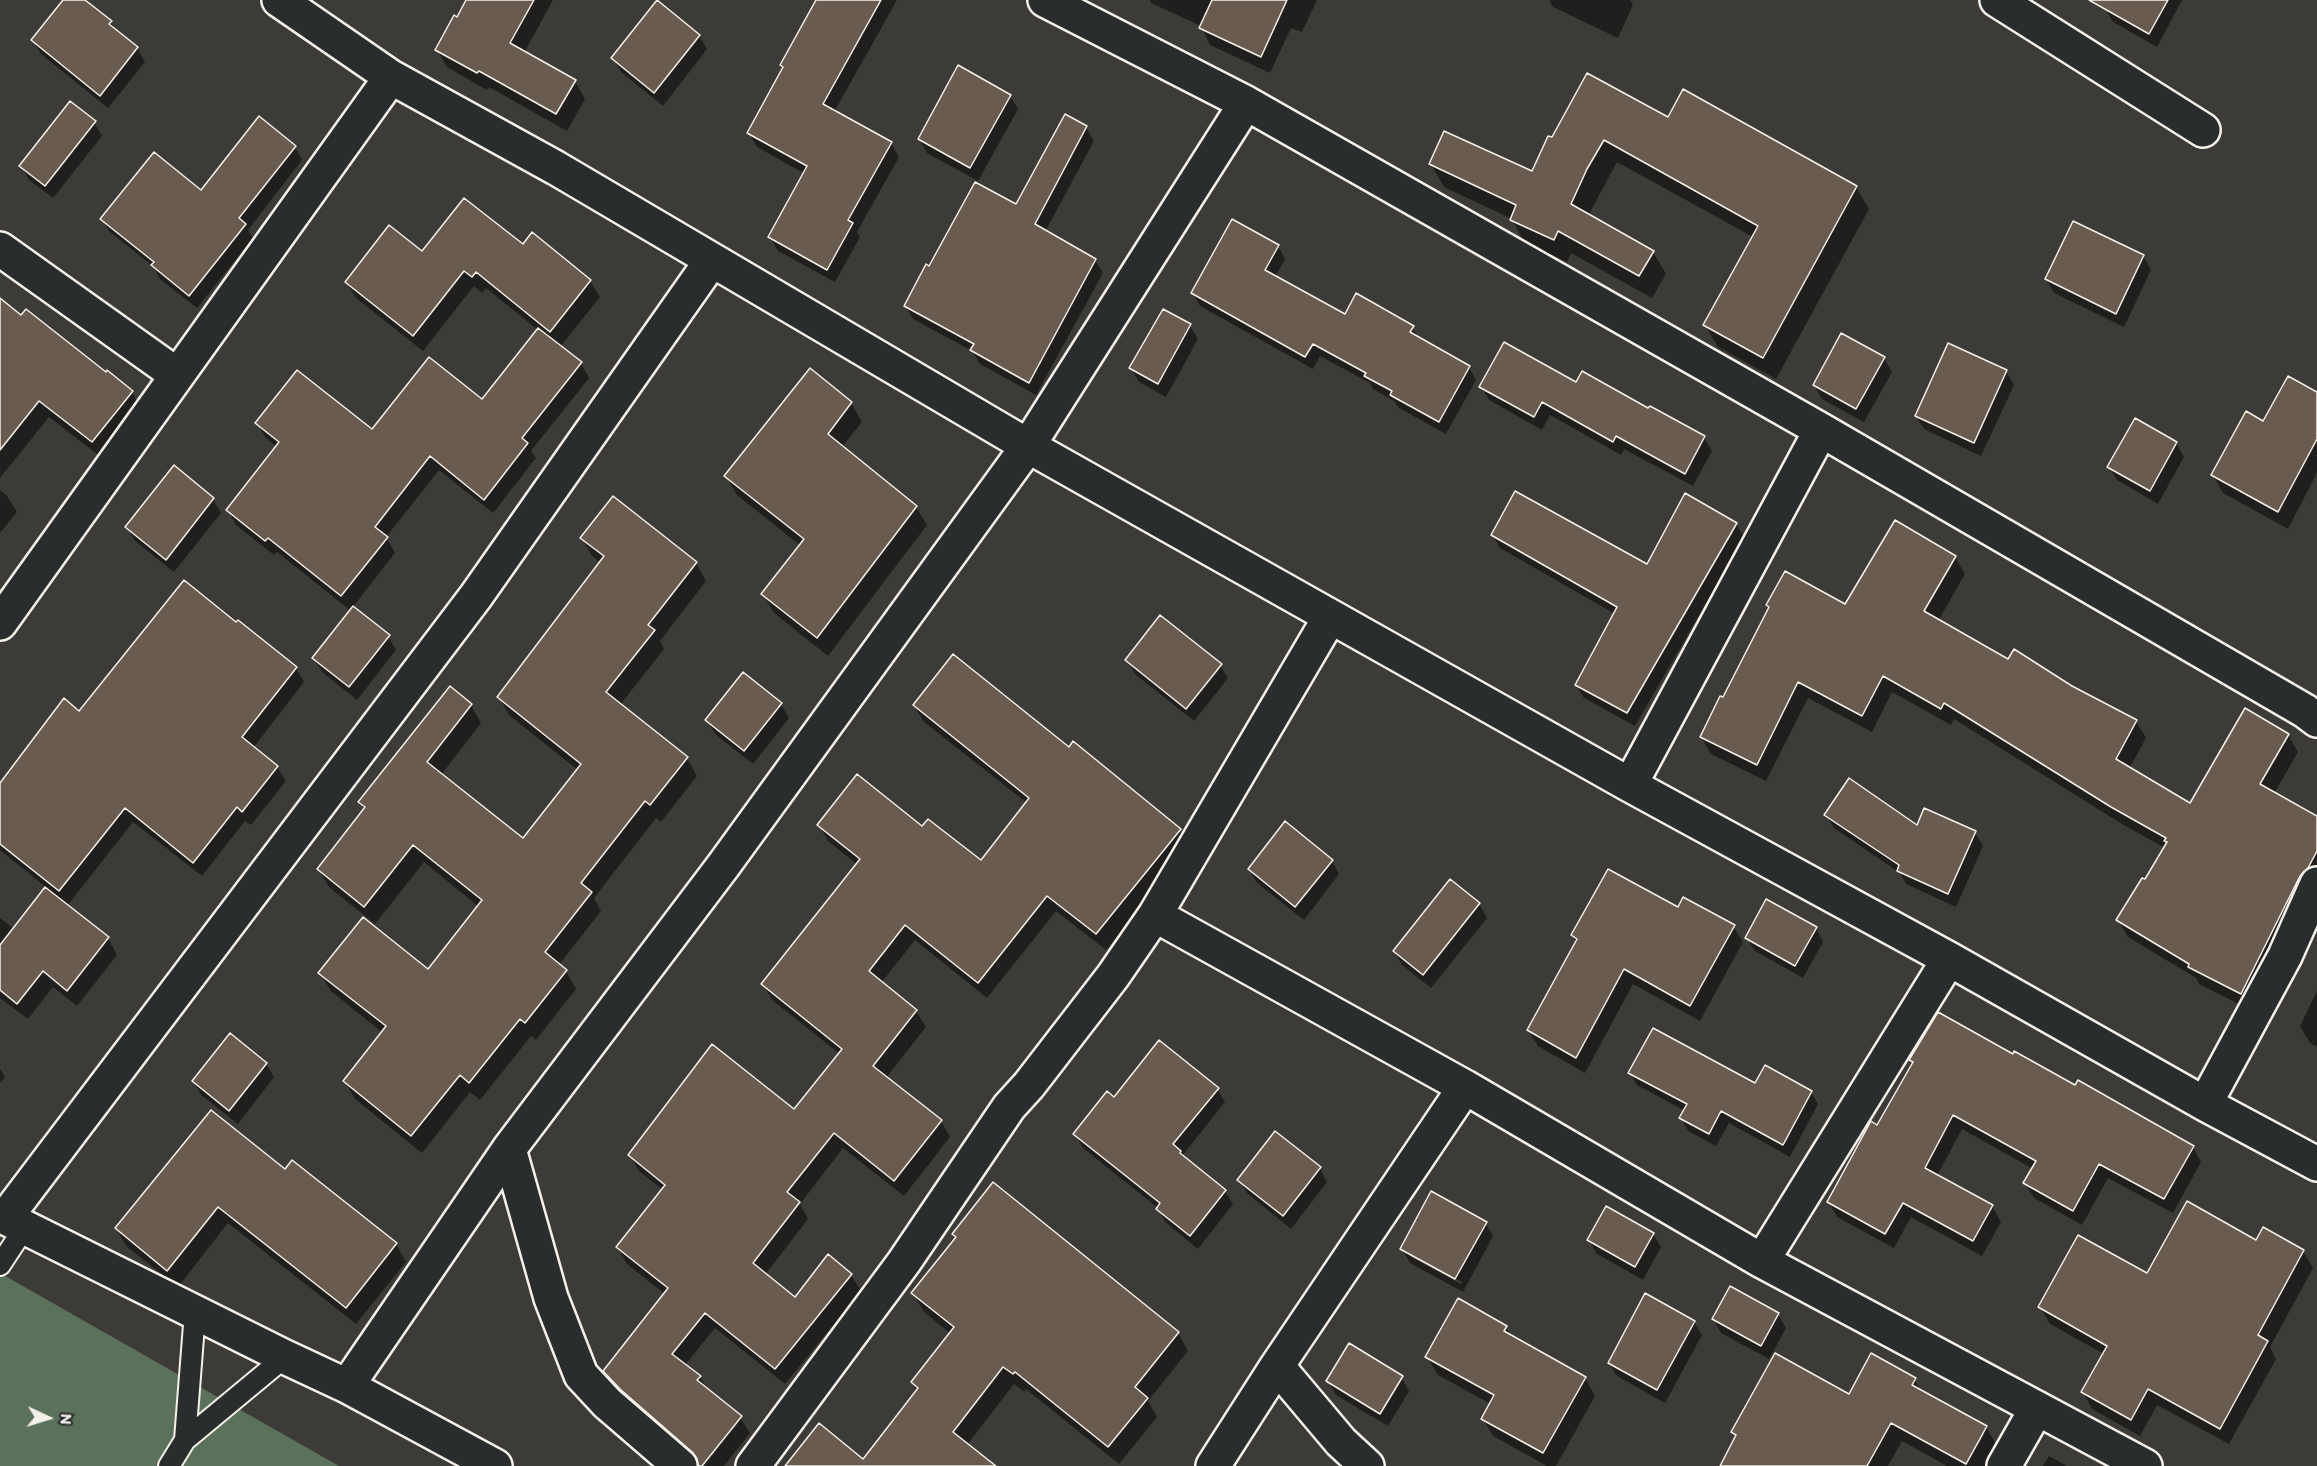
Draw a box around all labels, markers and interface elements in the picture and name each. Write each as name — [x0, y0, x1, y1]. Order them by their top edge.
north arrow — [18, 1388, 78, 1448]
text: N — [57, 1413, 76, 1425]

